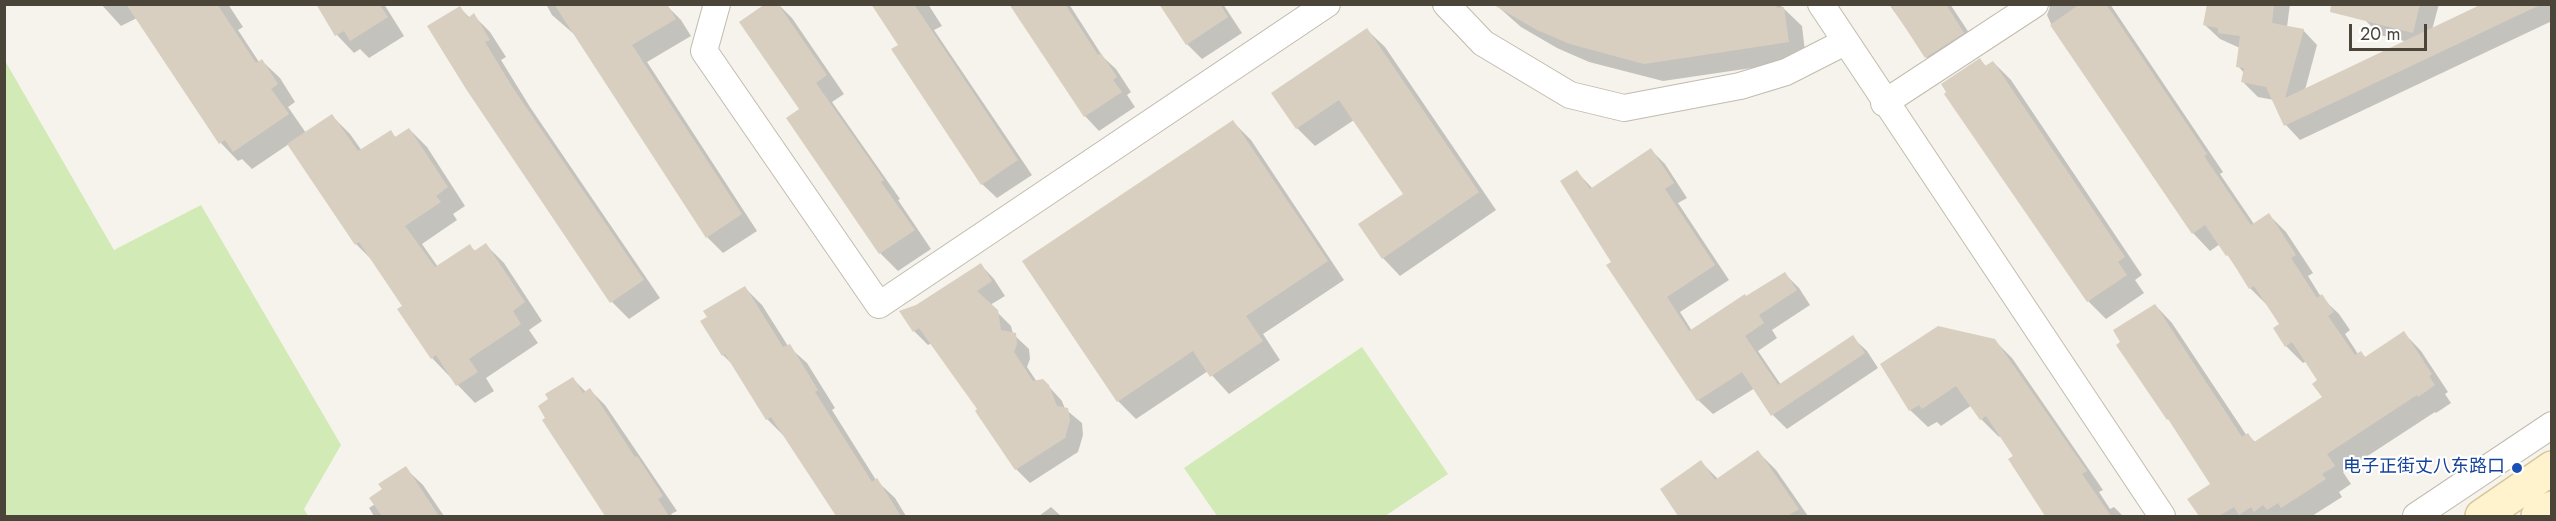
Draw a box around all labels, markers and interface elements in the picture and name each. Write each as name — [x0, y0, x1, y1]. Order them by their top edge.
scale bar — [2352, 12, 2430, 50]
text: 20 m — [2360, 21, 2400, 47]
place label: 电子正街丈八东路口 — [2343, 457, 2505, 479]
marker: 电子正街丈八东路口 — [2510, 461, 2524, 475]

